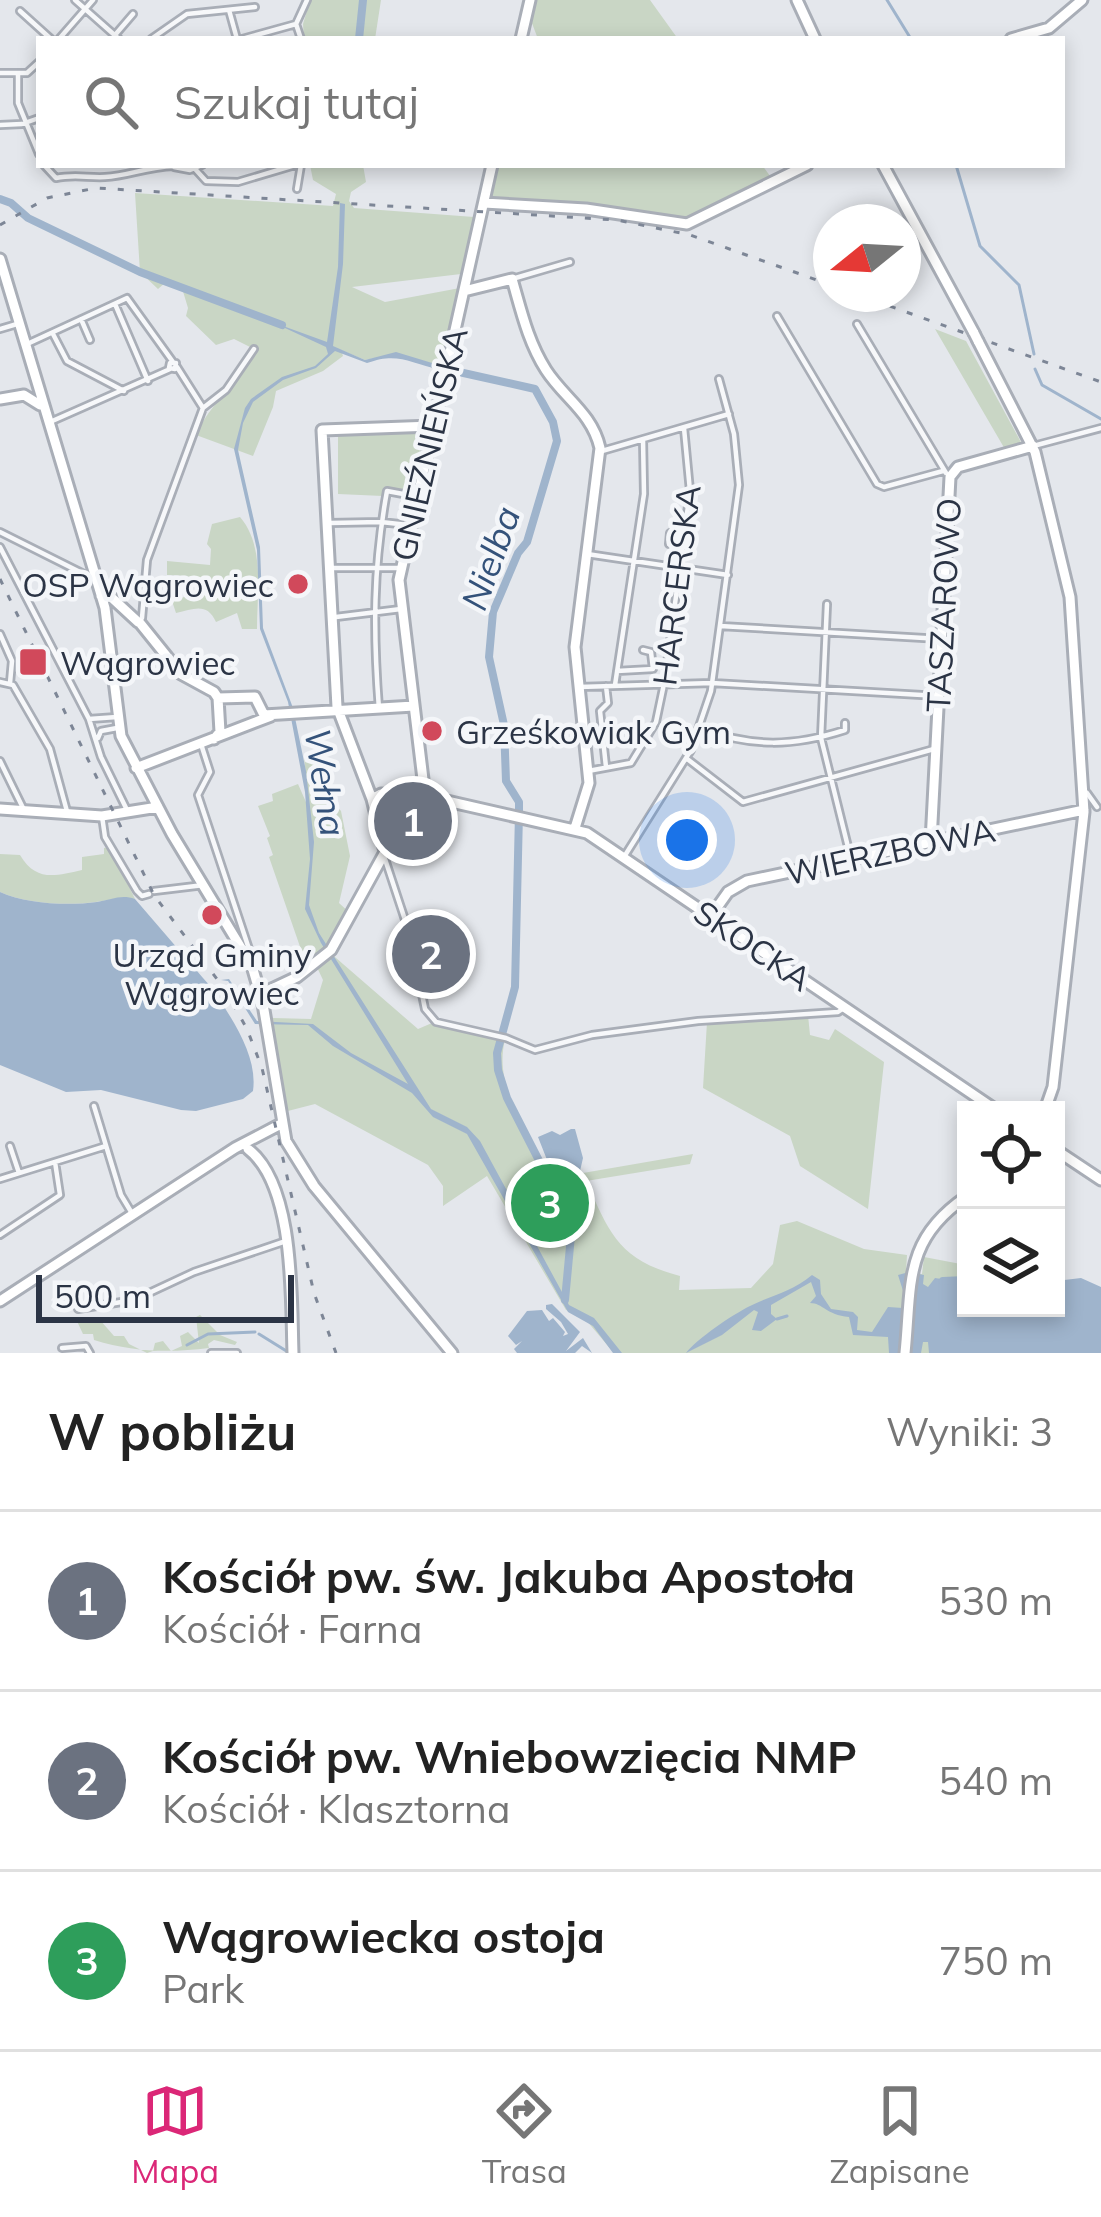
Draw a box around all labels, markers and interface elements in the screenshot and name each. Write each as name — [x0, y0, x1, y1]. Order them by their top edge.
search box — [36, 36, 1065, 168]
icon: search — [78, 69, 144, 135]
text: Szukaj tutaj — [174, 74, 419, 130]
north arrow — [813, 204, 921, 312]
street label: GNIEŹNIEŃSKA — [382, 323, 476, 565]
street label: HARCERSKA — [643, 482, 709, 688]
street label: TASZAROWO — [917, 497, 969, 713]
water label: Nielba — [451, 500, 529, 616]
place label: OSP Wągrowiec — [22, 564, 274, 605]
marker: OSP Wągrowiec — [285, 571, 311, 597]
place label: Wągrowiec — [60, 642, 236, 683]
marker: Wągrowiec — [17, 646, 49, 678]
place label: Grześkowiak Gym — [456, 711, 731, 752]
marker: Grześkowiak Gym — [419, 718, 445, 744]
water label: Wełna — [295, 725, 357, 839]
pin: 1 — [374, 776, 452, 866]
street label: WIERZBOWA — [781, 809, 999, 893]
your location — [657, 810, 717, 870]
street label: SKOCKA — [686, 891, 820, 999]
marker: Urząd Gminy Wągrowiec — [199, 902, 225, 928]
pin: 2 — [392, 909, 470, 999]
place label: Urząd Gminy Wągrowiec — [113, 934, 312, 1013]
map controls — [957, 1101, 1065, 1317]
button: locate — [957, 1101, 1065, 1209]
pin: 3 — [511, 1158, 589, 1248]
button: layers — [957, 1209, 1065, 1317]
scale bar — [36, 1269, 294, 1322]
text: 500 m — [54, 1275, 151, 1316]
text: W pobliżu — [48, 1399, 296, 1463]
text: Wyniki: 3 — [886, 1407, 1053, 1456]
text: Kościół pw. św. Jakuba Apostoła — [162, 1548, 855, 1604]
text: 1 — [75, 1576, 99, 1625]
text: 530 m — [938, 1576, 1053, 1625]
text: Kościół · Farna — [162, 1604, 422, 1653]
text: Kościół pw. Wniebowzięcia NMP — [162, 1728, 857, 1784]
text: 2 — [75, 1756, 99, 1805]
text: 540 m — [938, 1756, 1053, 1805]
text: Kościół · Klasztorna — [162, 1784, 510, 1833]
text: Wągrowiecka ostoja — [162, 1908, 605, 1964]
text: 3 — [75, 1936, 99, 1985]
text: 750 m — [938, 1936, 1053, 1985]
text: Park — [162, 1964, 244, 2013]
tab: Mapa — [131, 2078, 219, 2191]
tab: Trasa — [482, 2078, 567, 2191]
tab: Zapisane — [829, 2078, 970, 2191]

